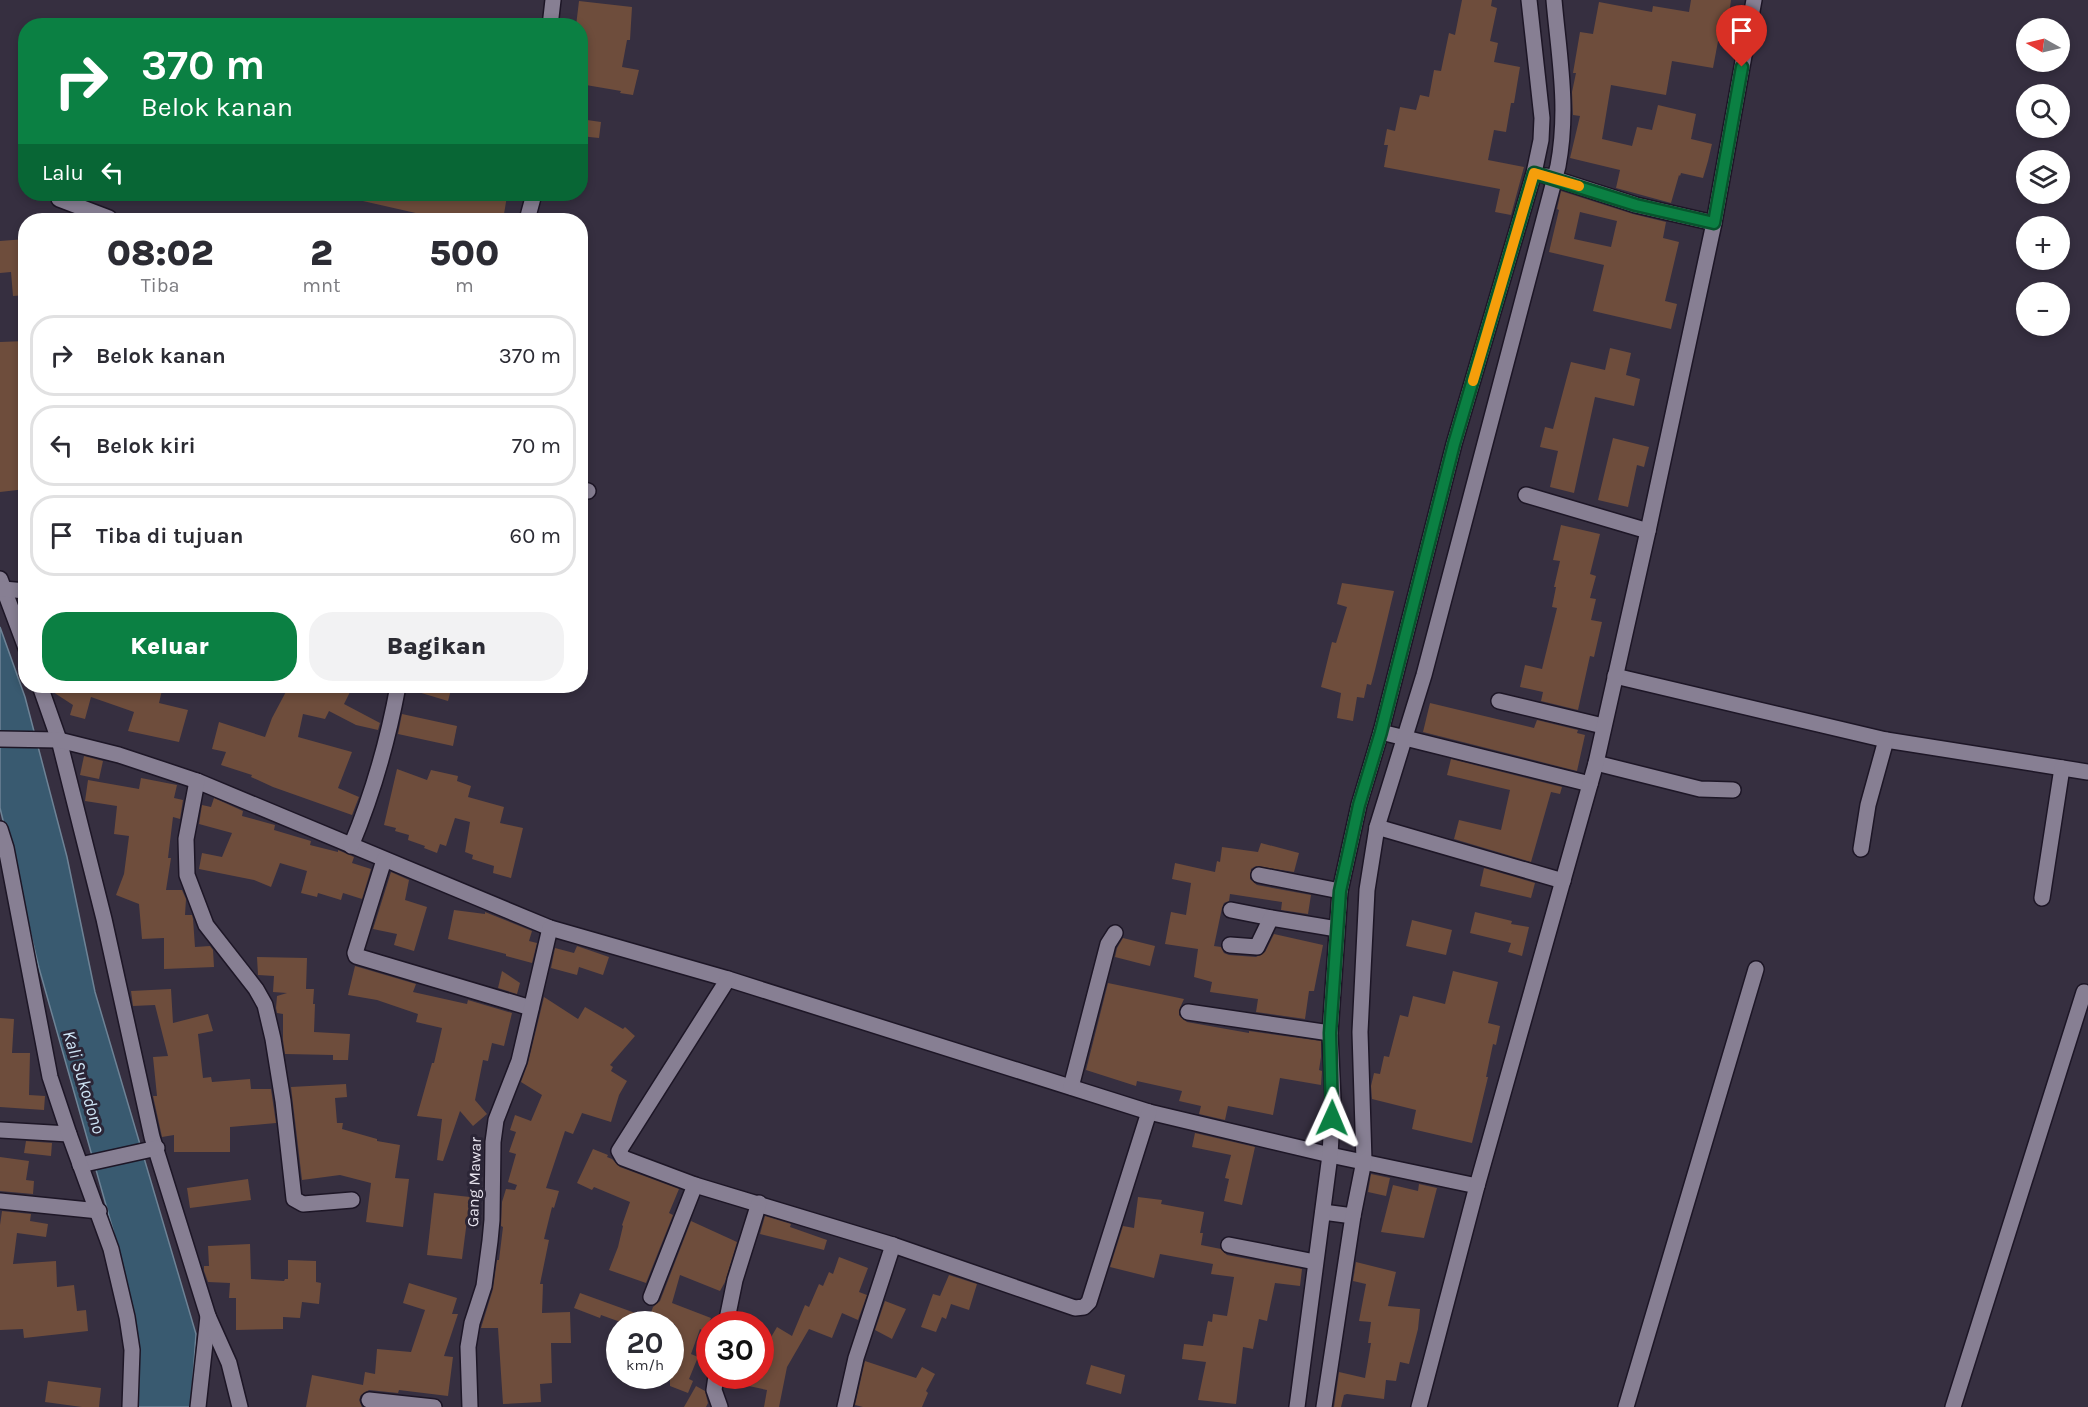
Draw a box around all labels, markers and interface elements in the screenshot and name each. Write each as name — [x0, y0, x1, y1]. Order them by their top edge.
pin — [1716, 5, 1767, 67]
icon: arrive — [1725, 14, 1758, 47]
north arrow — [2016, 18, 2070, 72]
map controls — [2016, 18, 2070, 336]
text: 370 m — [141, 40, 265, 90]
icon: right — [42, 42, 120, 120]
button: search — [2016, 84, 2070, 138]
text: Belok kanan — [141, 91, 293, 123]
button: layers — [2016, 150, 2070, 204]
icon: left — [96, 156, 129, 189]
text: Lalu — [42, 160, 84, 186]
button: + — [2016, 216, 2070, 270]
text: 08:02 — [107, 232, 214, 274]
text: 2 — [310, 232, 333, 274]
text: 500 — [429, 232, 499, 274]
text: Tiba — [141, 274, 180, 297]
text: mnt — [302, 274, 341, 297]
text: m — [455, 274, 474, 297]
button: − — [2016, 282, 2070, 336]
icon: right — [45, 339, 78, 372]
text: Belok kanan — [96, 343, 226, 369]
text: 370 m — [499, 343, 561, 369]
icon: left — [45, 429, 78, 462]
text: Belok kiri — [96, 433, 196, 459]
text: 70 m — [512, 433, 561, 459]
icon: arrive — [45, 519, 78, 552]
text: Tiba di tujuan — [96, 523, 243, 549]
text: 60 m — [510, 523, 561, 549]
button: Keluar — [42, 612, 297, 681]
button: Bagikan — [309, 612, 564, 681]
water label: Kali Sukodono — [58, 1028, 110, 1136]
position arrow — [1300, 1086, 1364, 1150]
street label: Gang Mawar — [463, 1136, 485, 1227]
speed limit sign: 30 — [696, 1311, 774, 1389]
text: 20 — [626, 1325, 664, 1361]
text: km/h — [626, 1356, 664, 1374]

